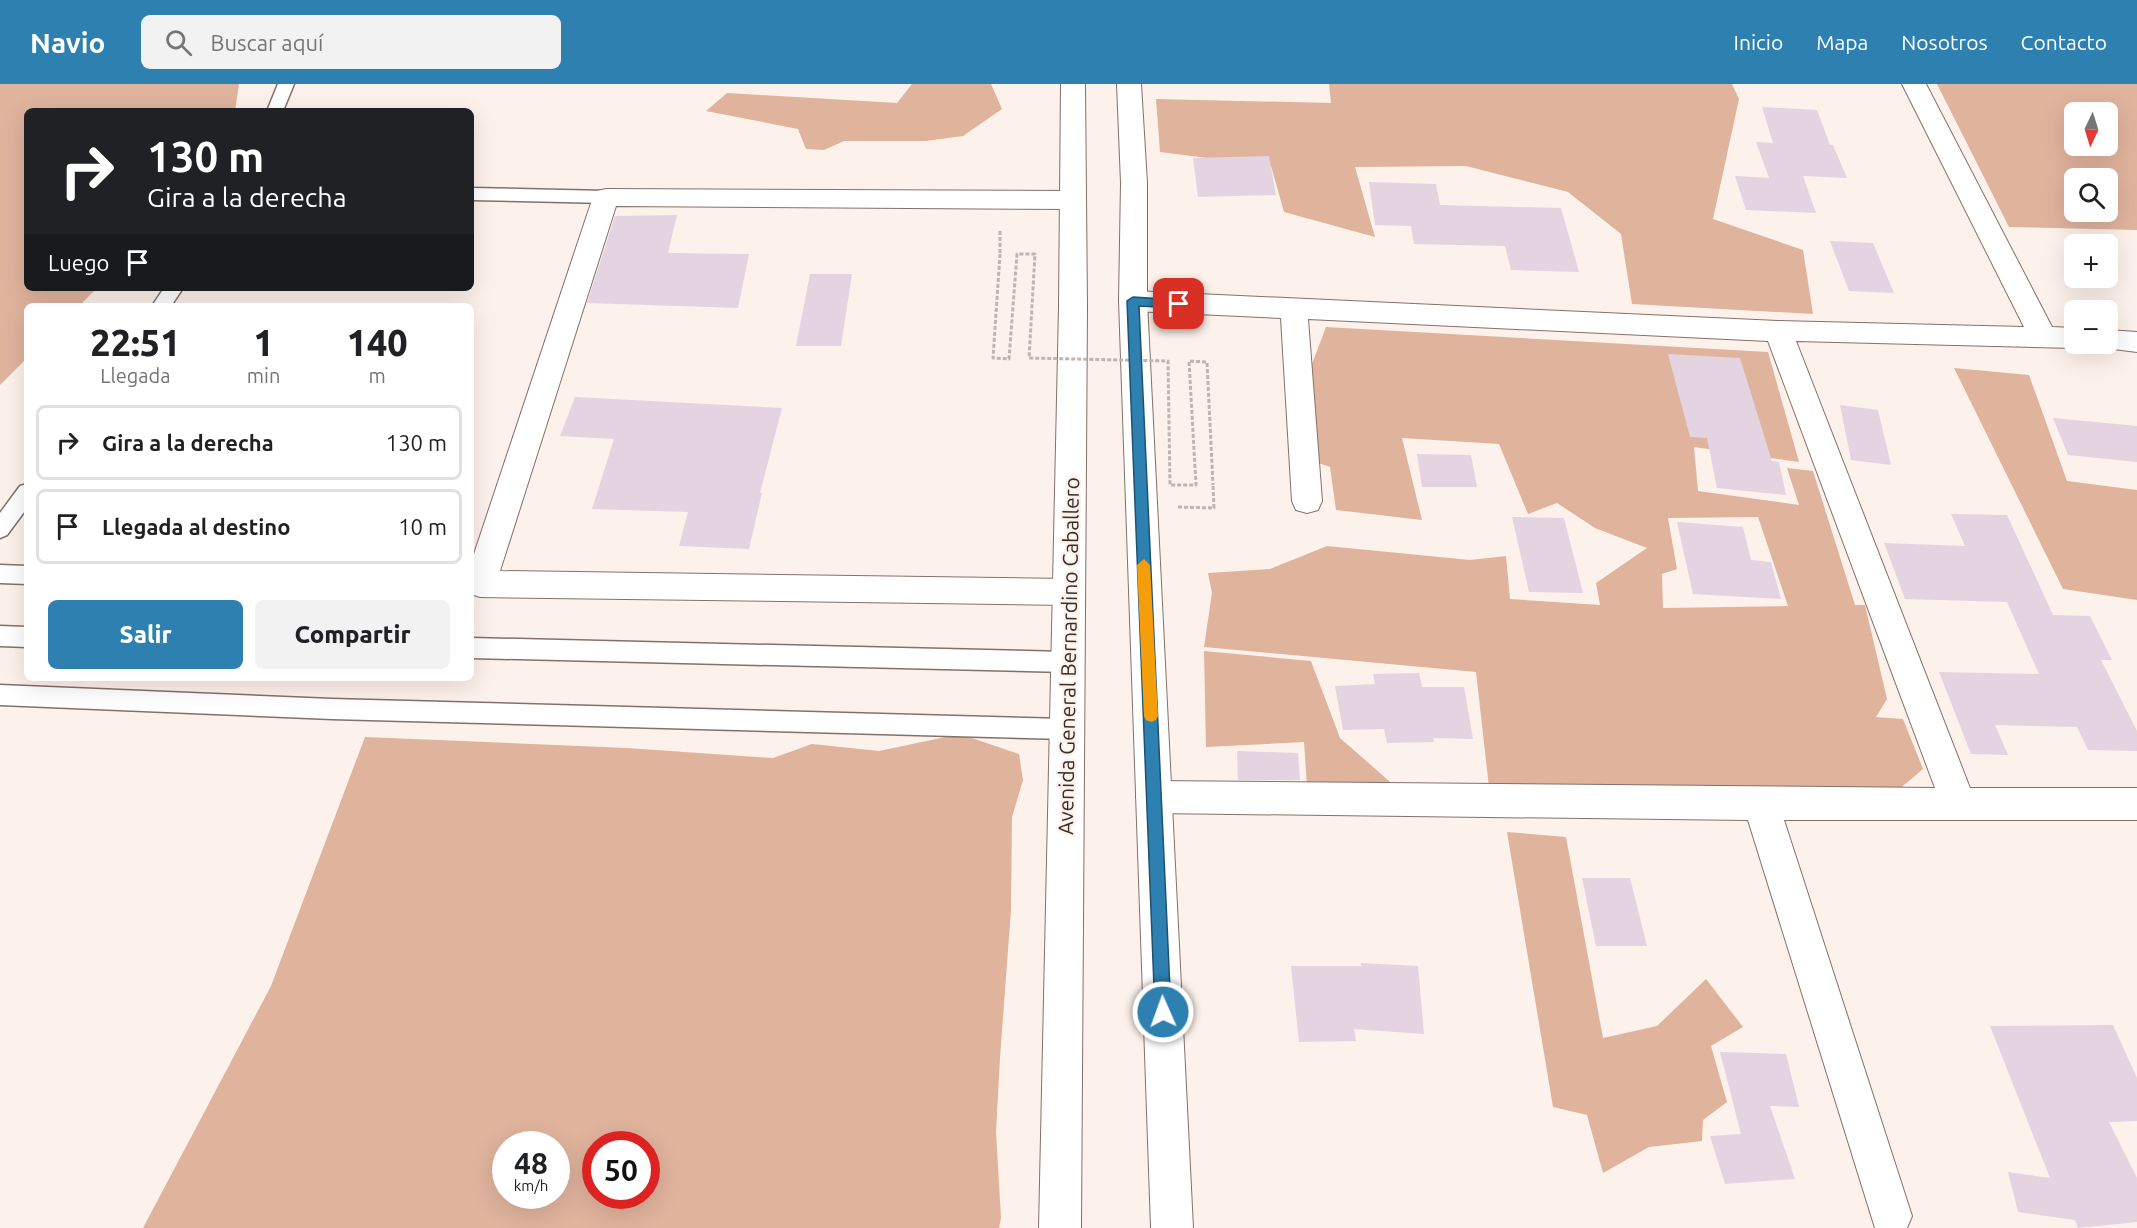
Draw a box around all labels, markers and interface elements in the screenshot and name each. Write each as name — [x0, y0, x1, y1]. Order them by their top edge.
search box — [141, 15, 561, 69]
icon: search — [162, 26, 195, 59]
text: Navio — [30, 27, 105, 58]
text: Buscar aquí — [210, 30, 323, 55]
text: Inicio — [1734, 30, 1783, 54]
text: Mapa — [1816, 30, 1868, 54]
text: Nosotros — [1901, 30, 1988, 54]
text: Contacto — [2021, 30, 2107, 54]
north arrow — [2064, 102, 2118, 156]
map controls — [2064, 102, 2118, 354]
icon: right — [48, 132, 126, 210]
text: 130 m — [147, 133, 264, 180]
button: search — [2064, 168, 2118, 222]
text: Gira a la derecha — [147, 182, 347, 212]
button: + — [2064, 234, 2118, 288]
icon: arrive — [121, 246, 154, 279]
text: Luego — [48, 250, 109, 275]
pin — [1153, 278, 1204, 329]
icon: arrive — [1162, 287, 1195, 320]
button: − — [2064, 300, 2118, 354]
text: 22:51 — [90, 322, 180, 363]
text: 1 — [253, 322, 274, 363]
text: 140 — [347, 322, 408, 363]
text: Llegada — [100, 364, 171, 387]
text: min — [247, 364, 280, 387]
text: m — [369, 364, 386, 387]
icon: right — [51, 426, 84, 459]
text: Gira a la derecha — [102, 430, 274, 455]
text: 130 m — [386, 430, 447, 455]
street label: Avenida General Bernardino Caballero — [1053, 477, 1083, 835]
icon: arrive — [51, 510, 84, 543]
text: Llegada al destino — [102, 514, 290, 539]
text: 10 m — [398, 514, 447, 539]
button: Salir — [48, 600, 243, 669]
button: Compartir — [255, 600, 450, 669]
position arrow — [1131, 980, 1195, 1044]
speed limit sign: 50 — [582, 1131, 660, 1209]
text: 48 — [514, 1146, 548, 1180]
text: km/h — [514, 1177, 548, 1194]

